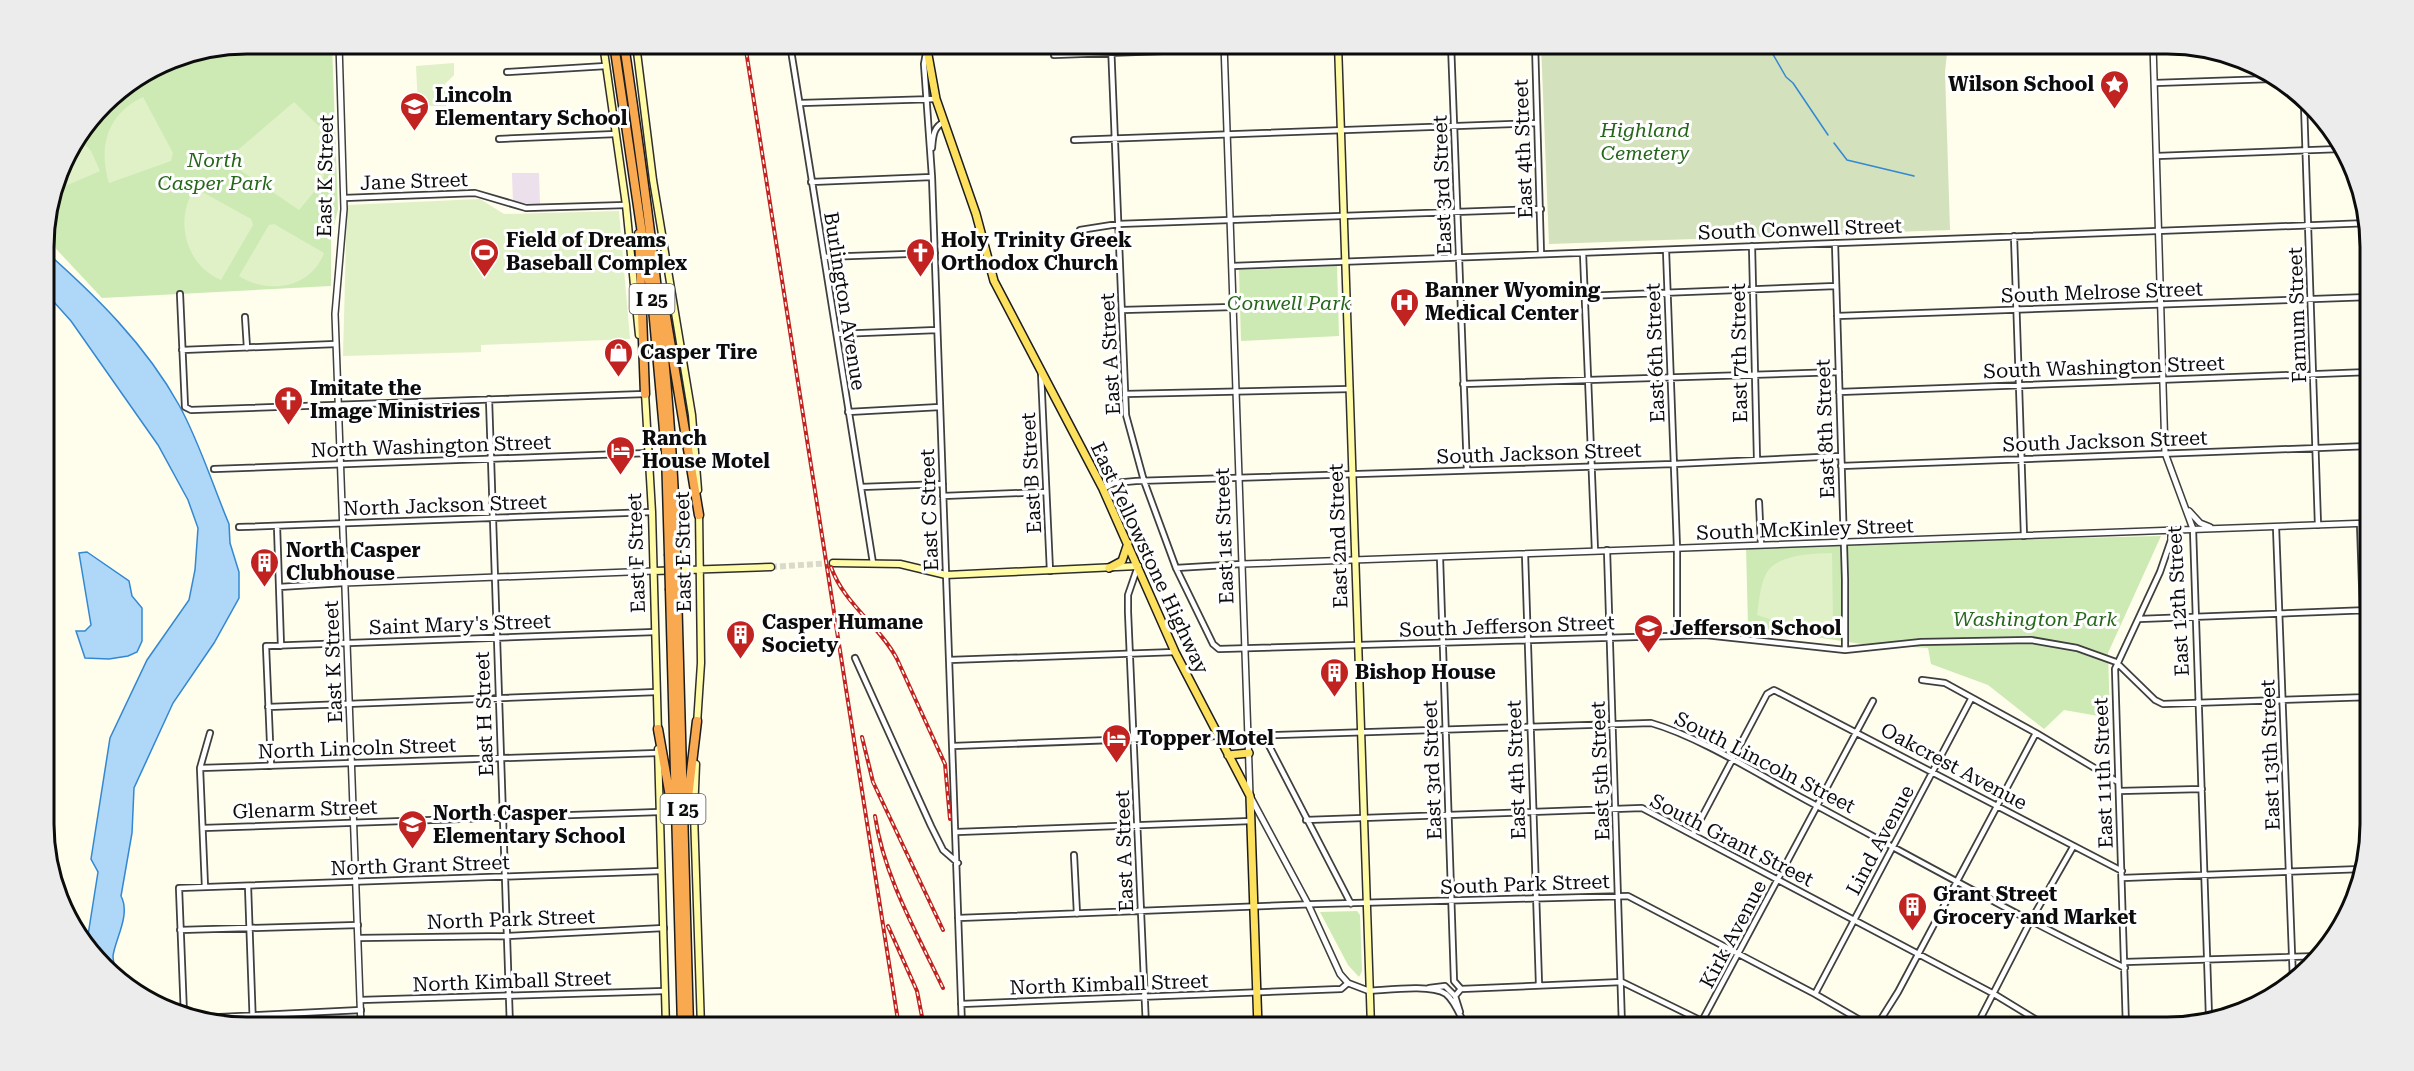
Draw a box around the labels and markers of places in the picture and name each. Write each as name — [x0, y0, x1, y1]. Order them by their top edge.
place icon: Wilson School — [2099, 68, 2131, 110]
place label: Wilson School — [1948, 72, 2094, 96]
place label: Lincoln Elementary School — [435, 83, 628, 130]
school or university icon: Lincoln Elementary School — [398, 90, 430, 132]
place label: Field of Dreams Baseball Complex — [506, 228, 687, 275]
place label: Holy Trinity Greek Orthodox Church — [941, 228, 1132, 275]
sports icon: Field of Dreams Baseball Complex — [469, 236, 501, 278]
church icon: Holy Trinity Greek Orthodox Church — [904, 236, 936, 278]
place label: Banner Wyoming Medical Center — [1425, 278, 1601, 325]
hospital icon: Banner Wyoming Medical Center — [1388, 286, 1420, 328]
shop icon: Casper Tire — [603, 336, 635, 378]
place label: Casper Tire — [640, 340, 758, 364]
place label: Imitate the Image Ministries — [310, 376, 480, 423]
church icon: Imitate the Image Ministries — [273, 384, 305, 426]
place label: Ranch House Motel — [642, 426, 770, 473]
hotel icon: Ranch House Motel — [605, 434, 637, 476]
place label: North Casper Clubhouse — [286, 538, 421, 585]
building icon: North Casper Clubhouse — [249, 546, 281, 588]
place label: Casper Humane Society — [762, 610, 924, 657]
school or university icon: Jefferson School — [1633, 612, 1665, 654]
place label: Jefferson School — [1670, 616, 1842, 640]
building icon: Casper Humane Society — [725, 618, 757, 660]
building icon: Bishop House — [1318, 656, 1350, 698]
place label: Bishop House — [1355, 660, 1496, 684]
hotel icon: Topper Motel — [1100, 722, 1132, 764]
place label: Topper Motel — [1137, 726, 1274, 750]
place label: North Casper Elementary School — [433, 801, 626, 848]
school or university icon: North Casper Elementary School — [396, 808, 428, 850]
place label: Grant Street Grocery and Market — [1933, 882, 2137, 929]
building icon: Grant Street Grocery and Market — [1896, 890, 1928, 932]

